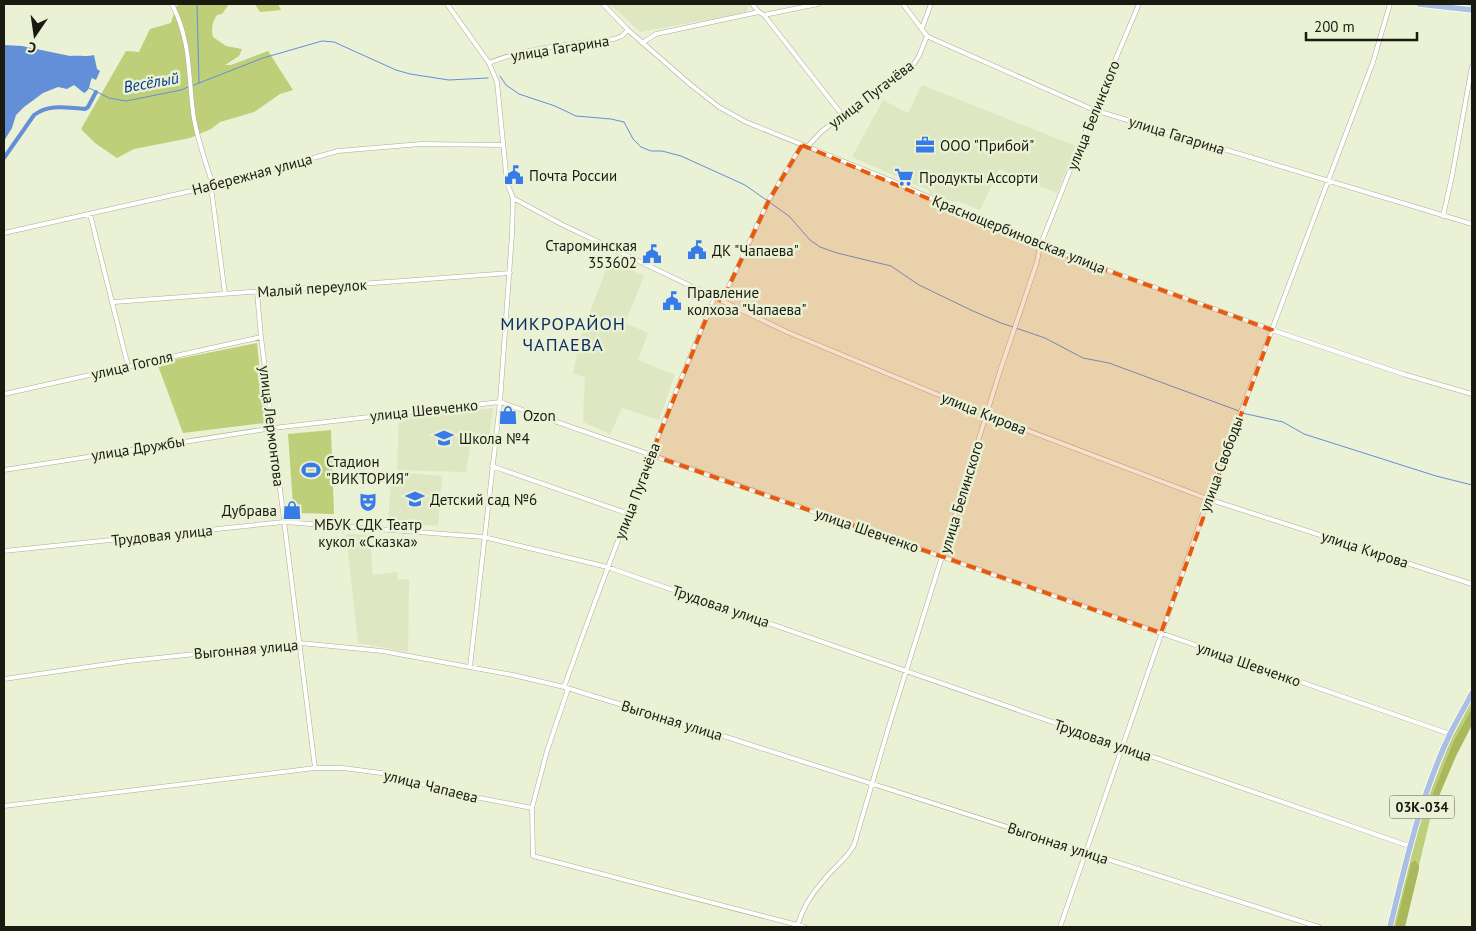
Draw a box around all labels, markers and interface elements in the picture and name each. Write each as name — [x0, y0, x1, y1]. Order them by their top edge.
north arrow — [10, 10, 60, 60]
scale bar — [1306, 10, 1417, 42]
text: 200 m — [1314, 17, 1355, 36]
street label: улица Гагарина — [509, 31, 611, 65]
text: С — [26, 38, 38, 57]
street label: улица Пугачёва — [825, 56, 917, 132]
street label: улица Белинского — [1062, 57, 1124, 173]
water label: Весёлый — [122, 67, 180, 97]
street label: улица Гагарина — [1127, 111, 1227, 159]
office icon: ООО "Прибой" — [914, 134, 936, 156]
place label: ООО "Прибой" — [940, 136, 1034, 155]
street label: Набережная улица — [190, 149, 314, 199]
public building icon: Почта России — [503, 164, 525, 186]
place label: Почта России — [529, 166, 617, 185]
supermarket icon: Продукты Ассорти — [893, 166, 915, 188]
place label: Продукты Ассорти — [919, 168, 1038, 187]
street label: Краснощербиновская улица — [930, 191, 1108, 277]
place label: Староминская 353602 — [545, 236, 637, 272]
public building icon: ДК "Чапаева" — [686, 239, 708, 261]
place label: ДК "Чапаева" — [712, 241, 799, 260]
public building icon: Староминская 353602 — [641, 243, 663, 265]
street label: Малый переулок — [257, 275, 368, 301]
place label: Правление колхоза "Чапаева" — [687, 283, 807, 319]
public building icon: Правление колхоза "Чапаева" — [661, 290, 683, 312]
district label: МИКРОРАЙОН ЧАПАЕВА — [500, 312, 626, 356]
street label: улица Гоголя — [89, 346, 175, 384]
street label: улица Лермонтова — [255, 364, 289, 488]
street label: улица Кирова — [938, 387, 1030, 439]
street label: улица Шевченко — [369, 395, 479, 425]
shop icon: Ozon — [497, 404, 519, 426]
place label: Ozon — [523, 406, 556, 425]
street label: улица Свободы — [1195, 414, 1247, 514]
school or university icon: Школа №4 — [433, 427, 455, 449]
place label: Школа №4 — [459, 429, 530, 448]
street label: улица Дружбы — [90, 431, 186, 465]
street label: улица Белинского — [935, 438, 987, 556]
street label: улица Пугачёва — [610, 440, 664, 542]
place label: Стадион "ВИКТОРИЯ" — [326, 452, 409, 488]
sports icon: Стадион "ВИКТОРИЯ" — [300, 459, 322, 481]
school or university icon: Детский сад №6 — [404, 488, 426, 510]
place label: Детский сад №6 — [430, 490, 537, 509]
theatre icon: МБУК СДК Театр кукол «Сказка» — [357, 491, 379, 513]
shop icon: Дубрава — [281, 499, 303, 521]
place label: Дубрава — [222, 501, 277, 520]
street label: улица Шевченко — [813, 503, 921, 557]
place label: МБУК СДК Театр кукол «Сказка» — [314, 515, 422, 551]
street label: Трудовая улица — [110, 520, 214, 550]
street label: улица Кирова — [1319, 526, 1411, 572]
street label: Трудовая улица — [670, 580, 772, 632]
street label: Выгонная улица — [193, 635, 299, 663]
street label: улица Шевченко — [1195, 637, 1303, 691]
street label: Выгонная улица — [619, 696, 725, 744]
street label: Трудовая улица — [1052, 714, 1154, 766]
street label: улица Чапаева — [382, 765, 480, 807]
road number: 03К-034 — [1390, 796, 1454, 819]
street label: Выгонная улица — [1005, 818, 1111, 868]

